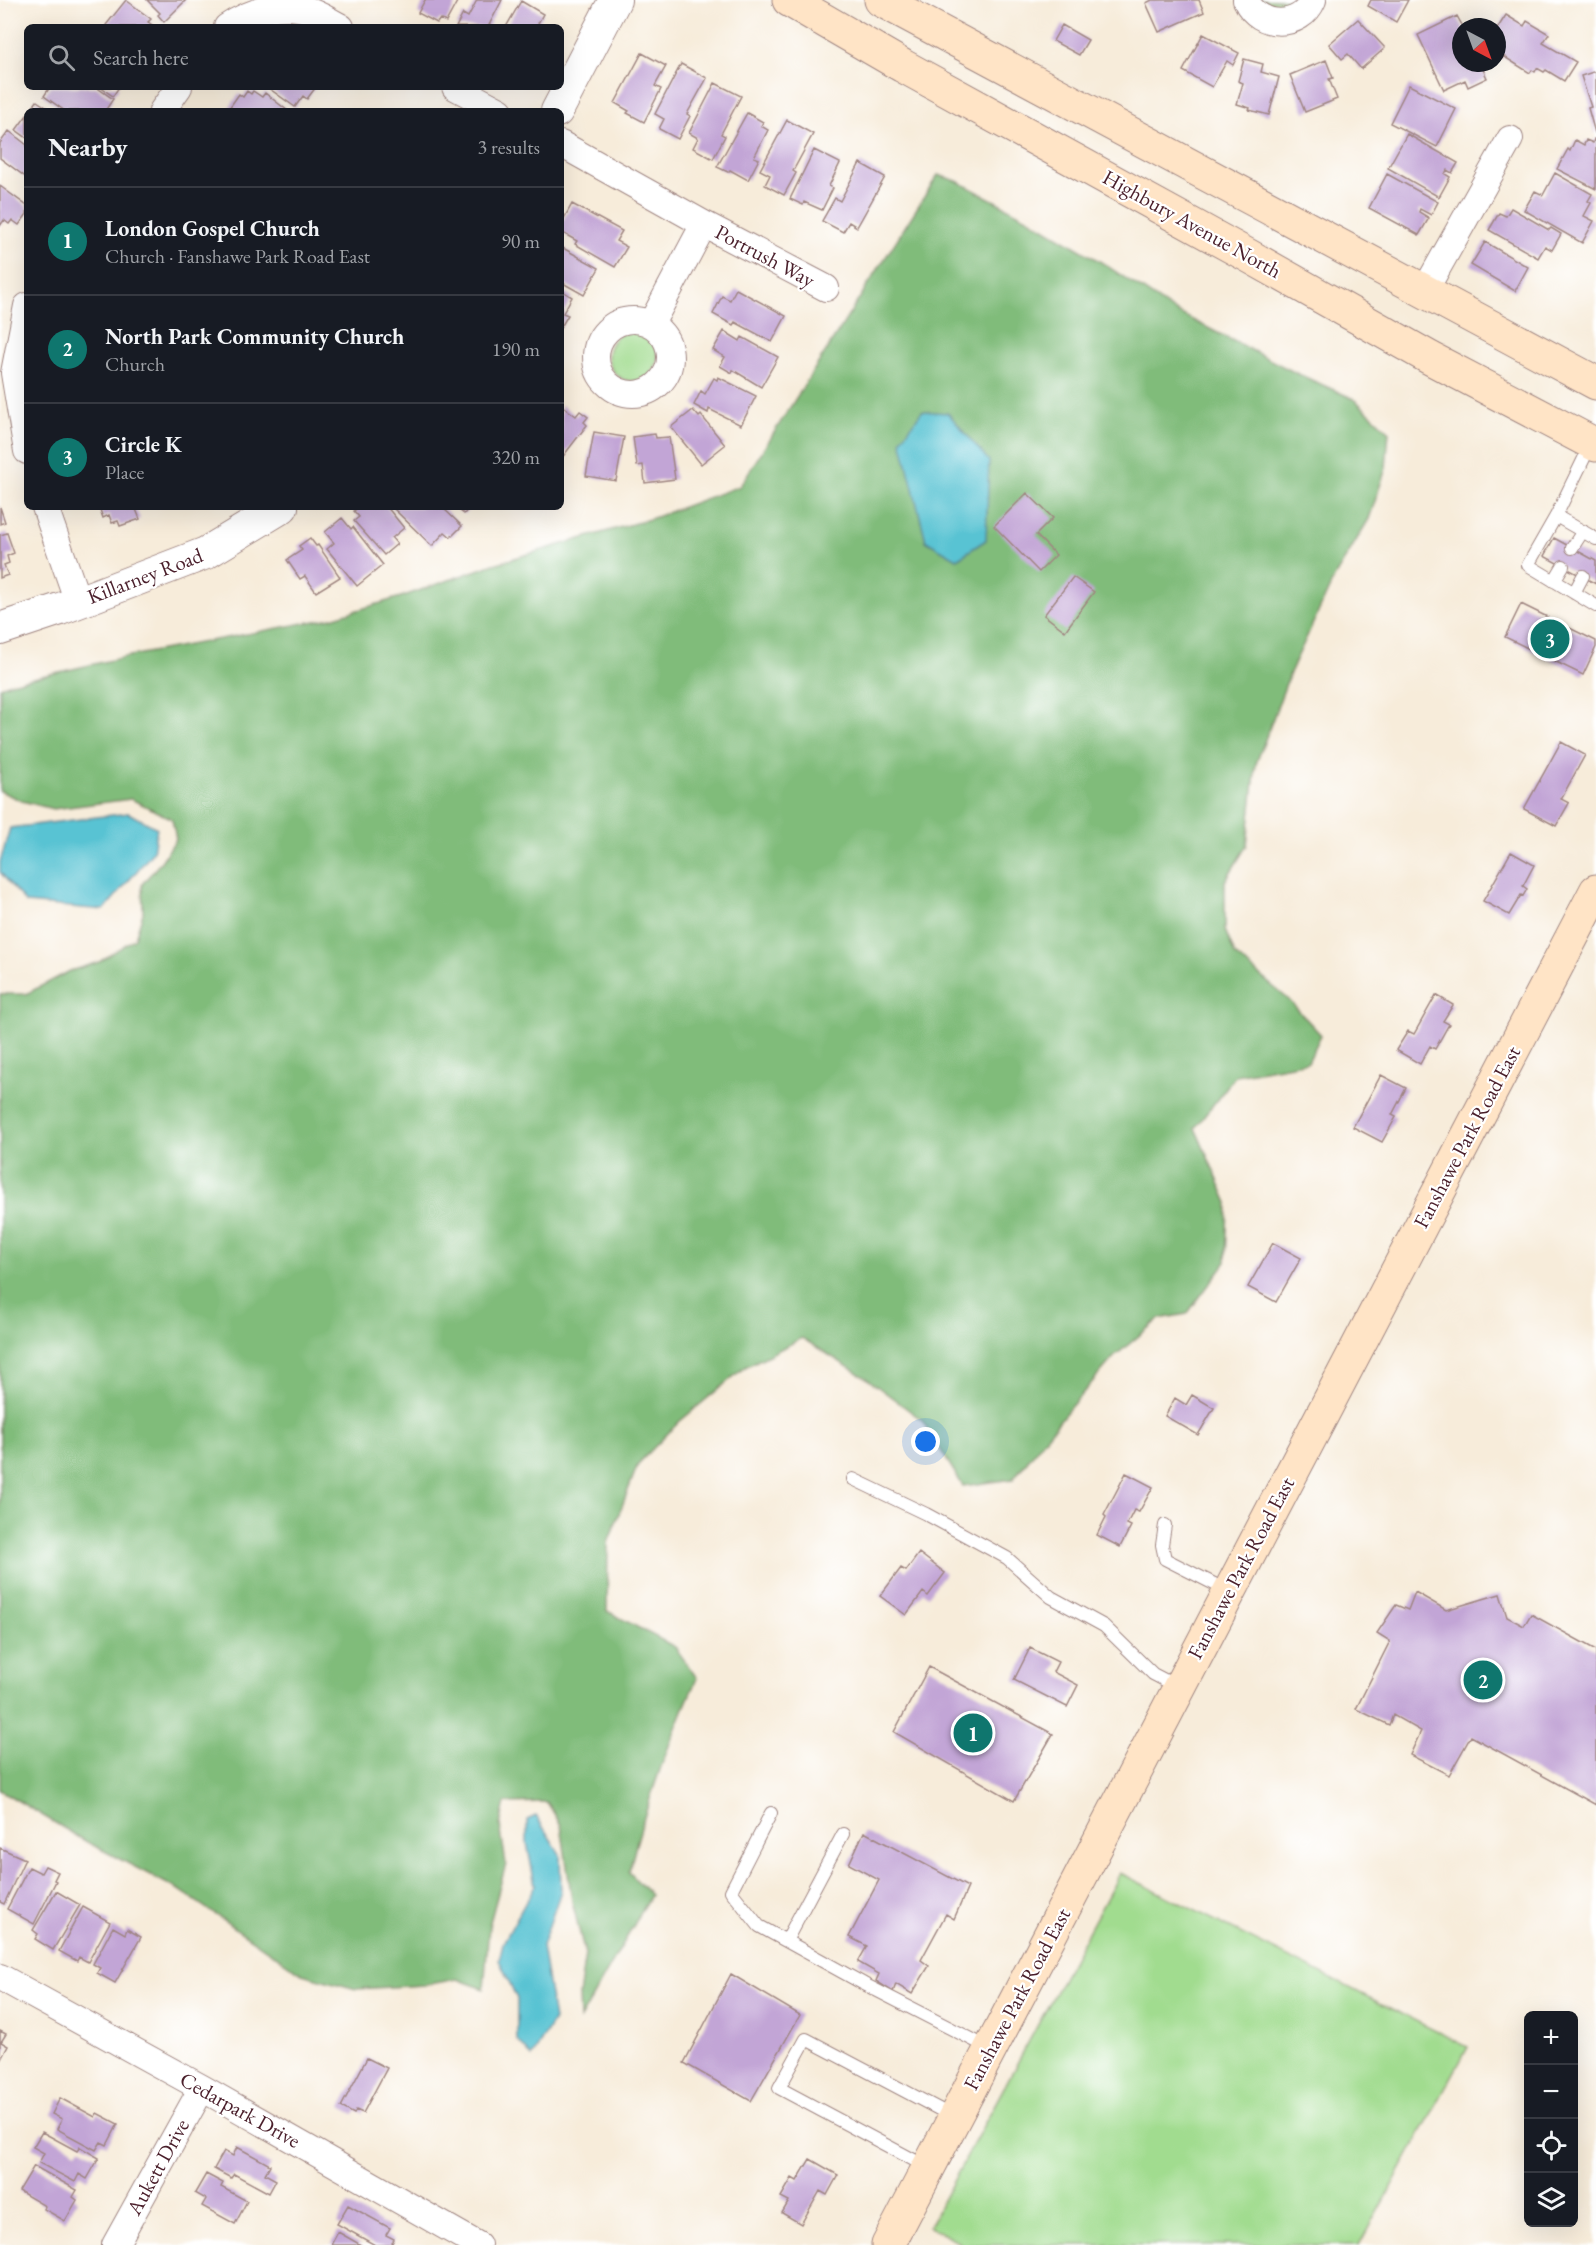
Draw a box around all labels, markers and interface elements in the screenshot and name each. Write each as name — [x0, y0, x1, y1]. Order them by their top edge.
north arrow — [1452, 18, 1506, 72]
search box — [24, 24, 564, 90]
icon: search — [45, 41, 78, 74]
text: Search here — [93, 43, 188, 72]
text: Nearby — [48, 130, 128, 164]
text: 3 results — [477, 134, 540, 160]
street label: Highbury Avenue North — [1098, 163, 1287, 284]
text: London Gospel Church — [105, 214, 320, 243]
street label: Portrush Way — [711, 218, 820, 293]
text: 1 — [62, 228, 73, 254]
text: 90 m — [501, 228, 540, 254]
text: Church · Fanshawe Park Road East — [105, 243, 370, 269]
text: North Park Community Church — [105, 322, 404, 351]
text: 2 — [62, 336, 73, 362]
text: 190 m — [492, 336, 540, 362]
text: Church — [105, 351, 165, 377]
text: Circle K — [105, 430, 182, 459]
text: 3 — [62, 444, 73, 470]
text: 320 m — [492, 444, 540, 470]
text: Place — [105, 459, 144, 485]
street label: Killarney Road — [83, 541, 207, 610]
pin: 3 — [1530, 616, 1570, 662]
street label: Fanshawe Park Road East — [1407, 1041, 1526, 1233]
your location — [911, 1427, 940, 1456]
street label: Fanshawe Park Road East — [1181, 1472, 1300, 1664]
pin: 2 — [1464, 1658, 1502, 1702]
pin: 1 — [954, 1710, 992, 1756]
street label: Fanshawe Park Road East — [957, 1903, 1076, 2095]
map controls — [1524, 2011, 1578, 2227]
button: + — [1524, 2011, 1578, 2065]
street label: Cedarpark Drive — [175, 2065, 305, 2154]
button: − — [1524, 2065, 1578, 2119]
street label: Aukett Drive — [120, 2114, 195, 2220]
button: locate — [1524, 2119, 1578, 2173]
button: layers — [1524, 2173, 1578, 2227]

